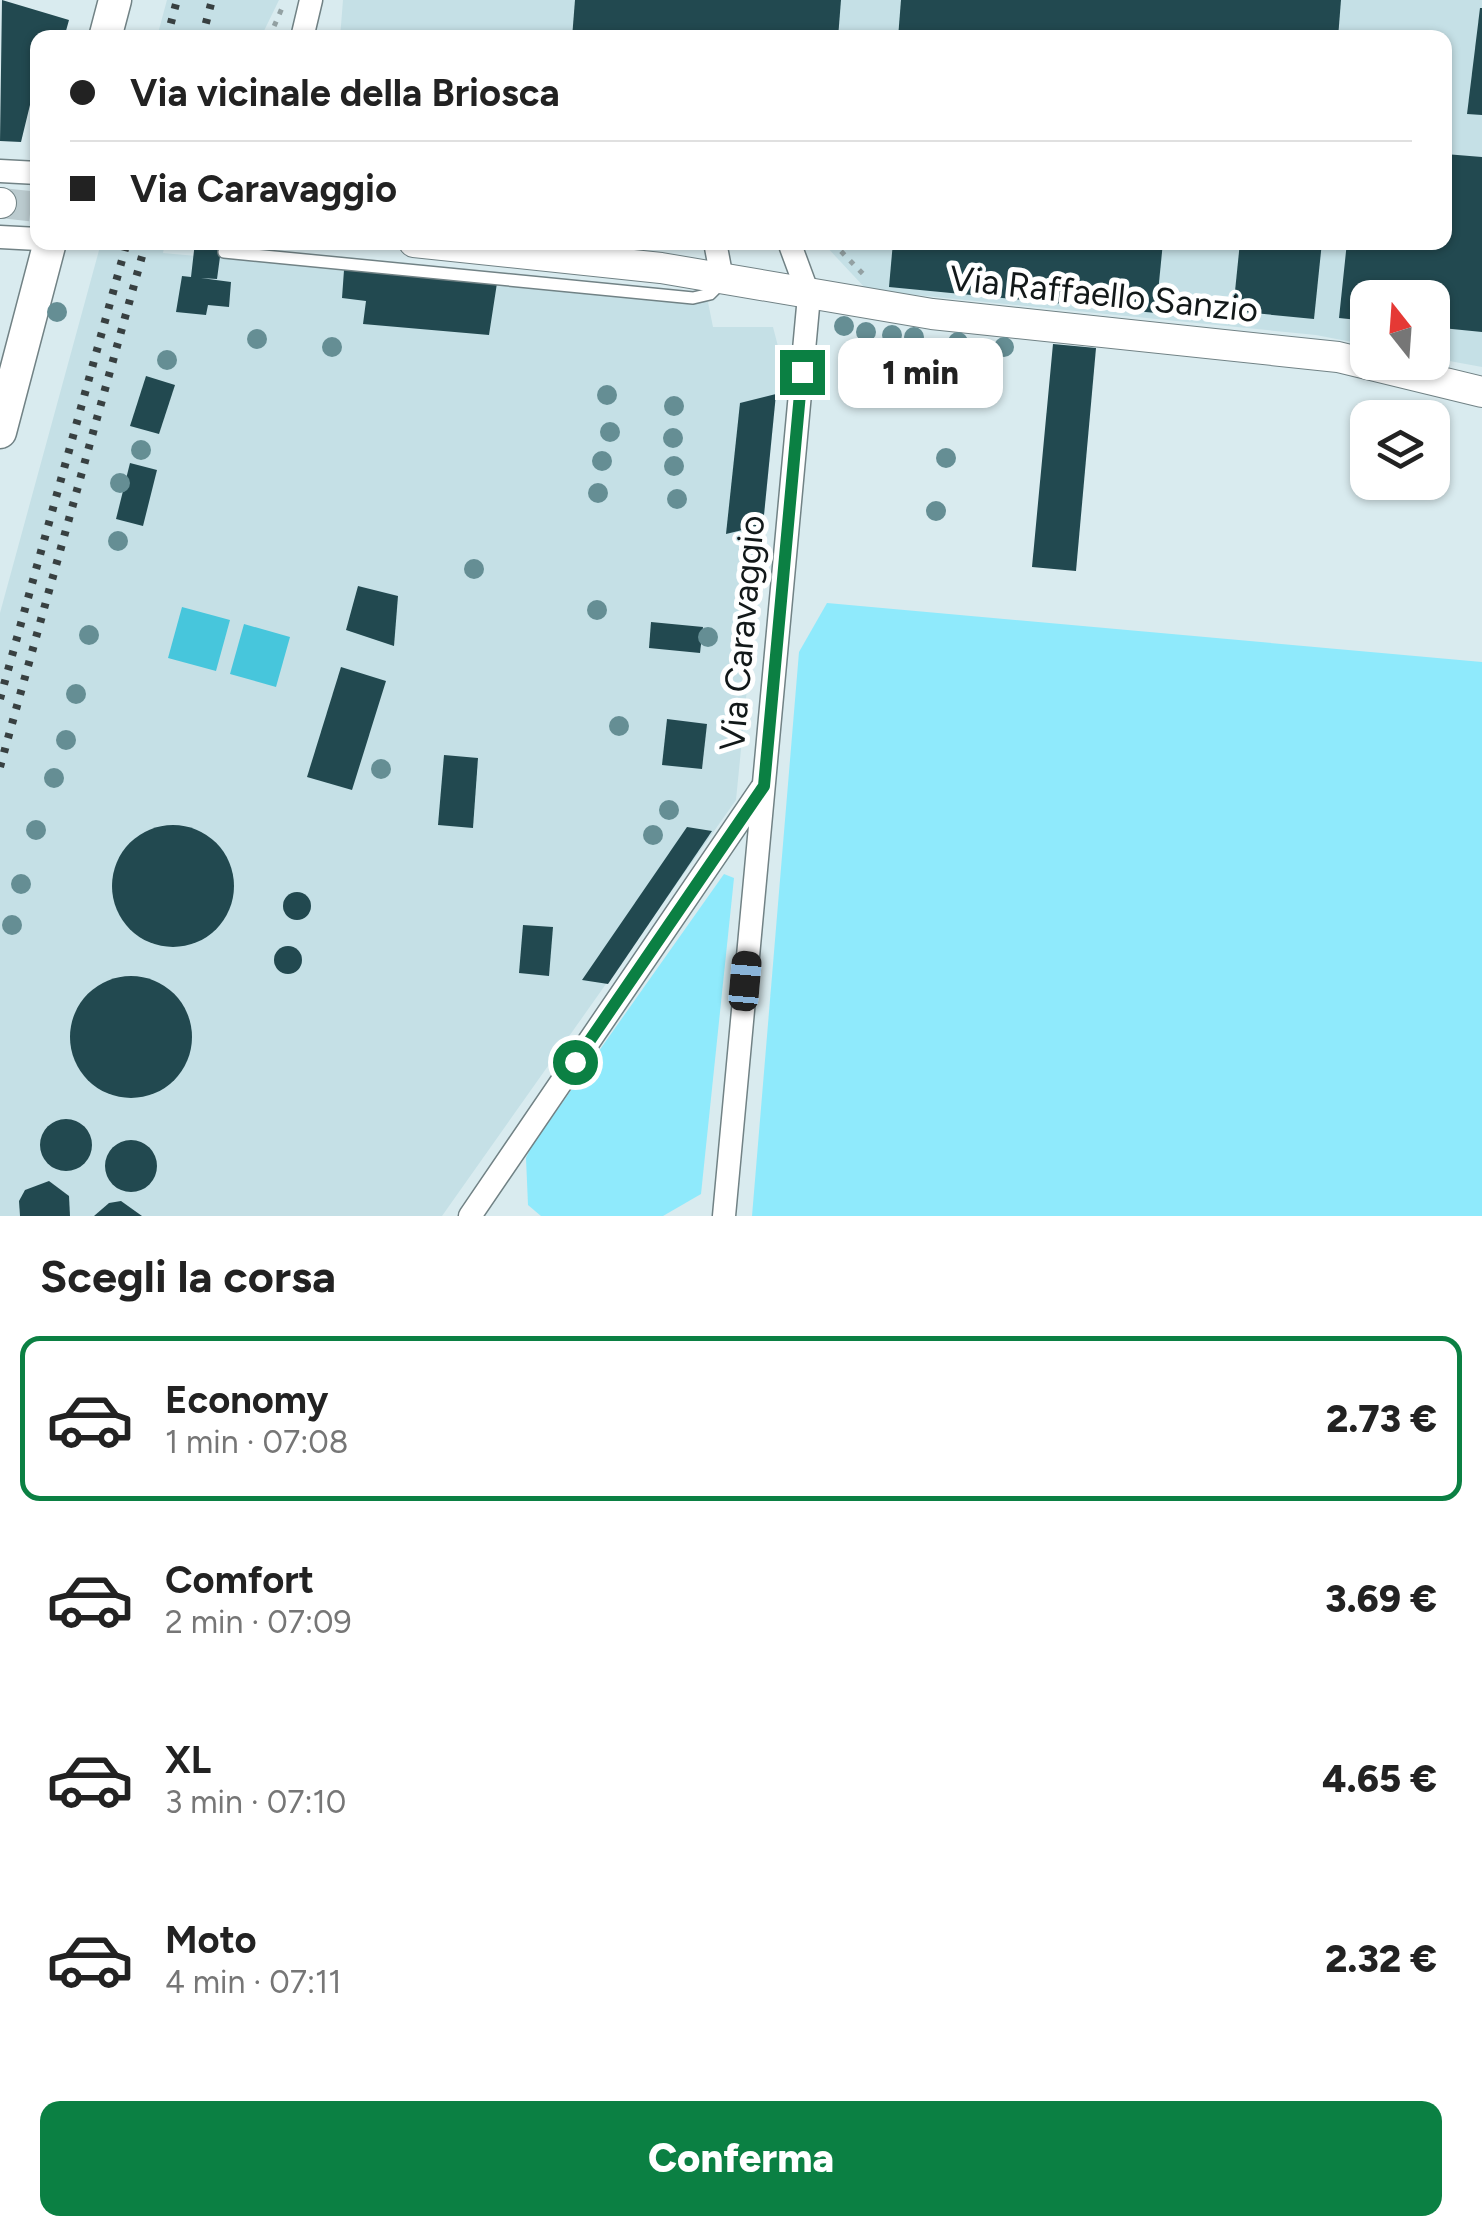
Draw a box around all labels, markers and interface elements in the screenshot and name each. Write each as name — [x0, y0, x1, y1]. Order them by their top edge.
text: Via vicinale della Briosca — [130, 70, 560, 116]
text: Via Caravaggio — [130, 166, 397, 212]
street label: Via Raffaello Sanzio — [948, 257, 1260, 331]
north arrow — [1350, 280, 1450, 380]
map controls — [1350, 280, 1450, 500]
callout: 1 min — [837, 337, 1002, 407]
route end — [780, 350, 825, 395]
text: 1 min — [882, 354, 959, 392]
button: layers — [1350, 400, 1450, 500]
street label: Via Caravaggio — [711, 513, 773, 753]
car — [727, 950, 763, 1012]
route start — [553, 1040, 598, 1085]
text: Scegli la corsa — [40, 1249, 336, 1303]
icon: car — [45, 1374, 135, 1464]
text: Economy — [165, 1377, 328, 1423]
text: 2.73 € — [1326, 1396, 1437, 1442]
text: 1 min · 07:08 — [165, 1423, 349, 1461]
icon: car — [45, 1554, 135, 1644]
text: Comfort — [165, 1557, 314, 1603]
text: 3.69 € — [1325, 1576, 1437, 1622]
text: 2 min · 07:09 — [165, 1603, 352, 1641]
icon: car — [45, 1734, 135, 1824]
text: XL — [165, 1737, 211, 1783]
text: 4.65 € — [1322, 1756, 1437, 1802]
text: 3 min · 07:10 — [165, 1783, 346, 1821]
icon: car — [45, 1914, 135, 2004]
text: Moto — [165, 1917, 257, 1963]
text: 2.32 € — [1325, 1936, 1437, 1982]
text: 4 min · 07:11 — [165, 1963, 341, 2001]
button: Conferma — [40, 2101, 1442, 2216]

